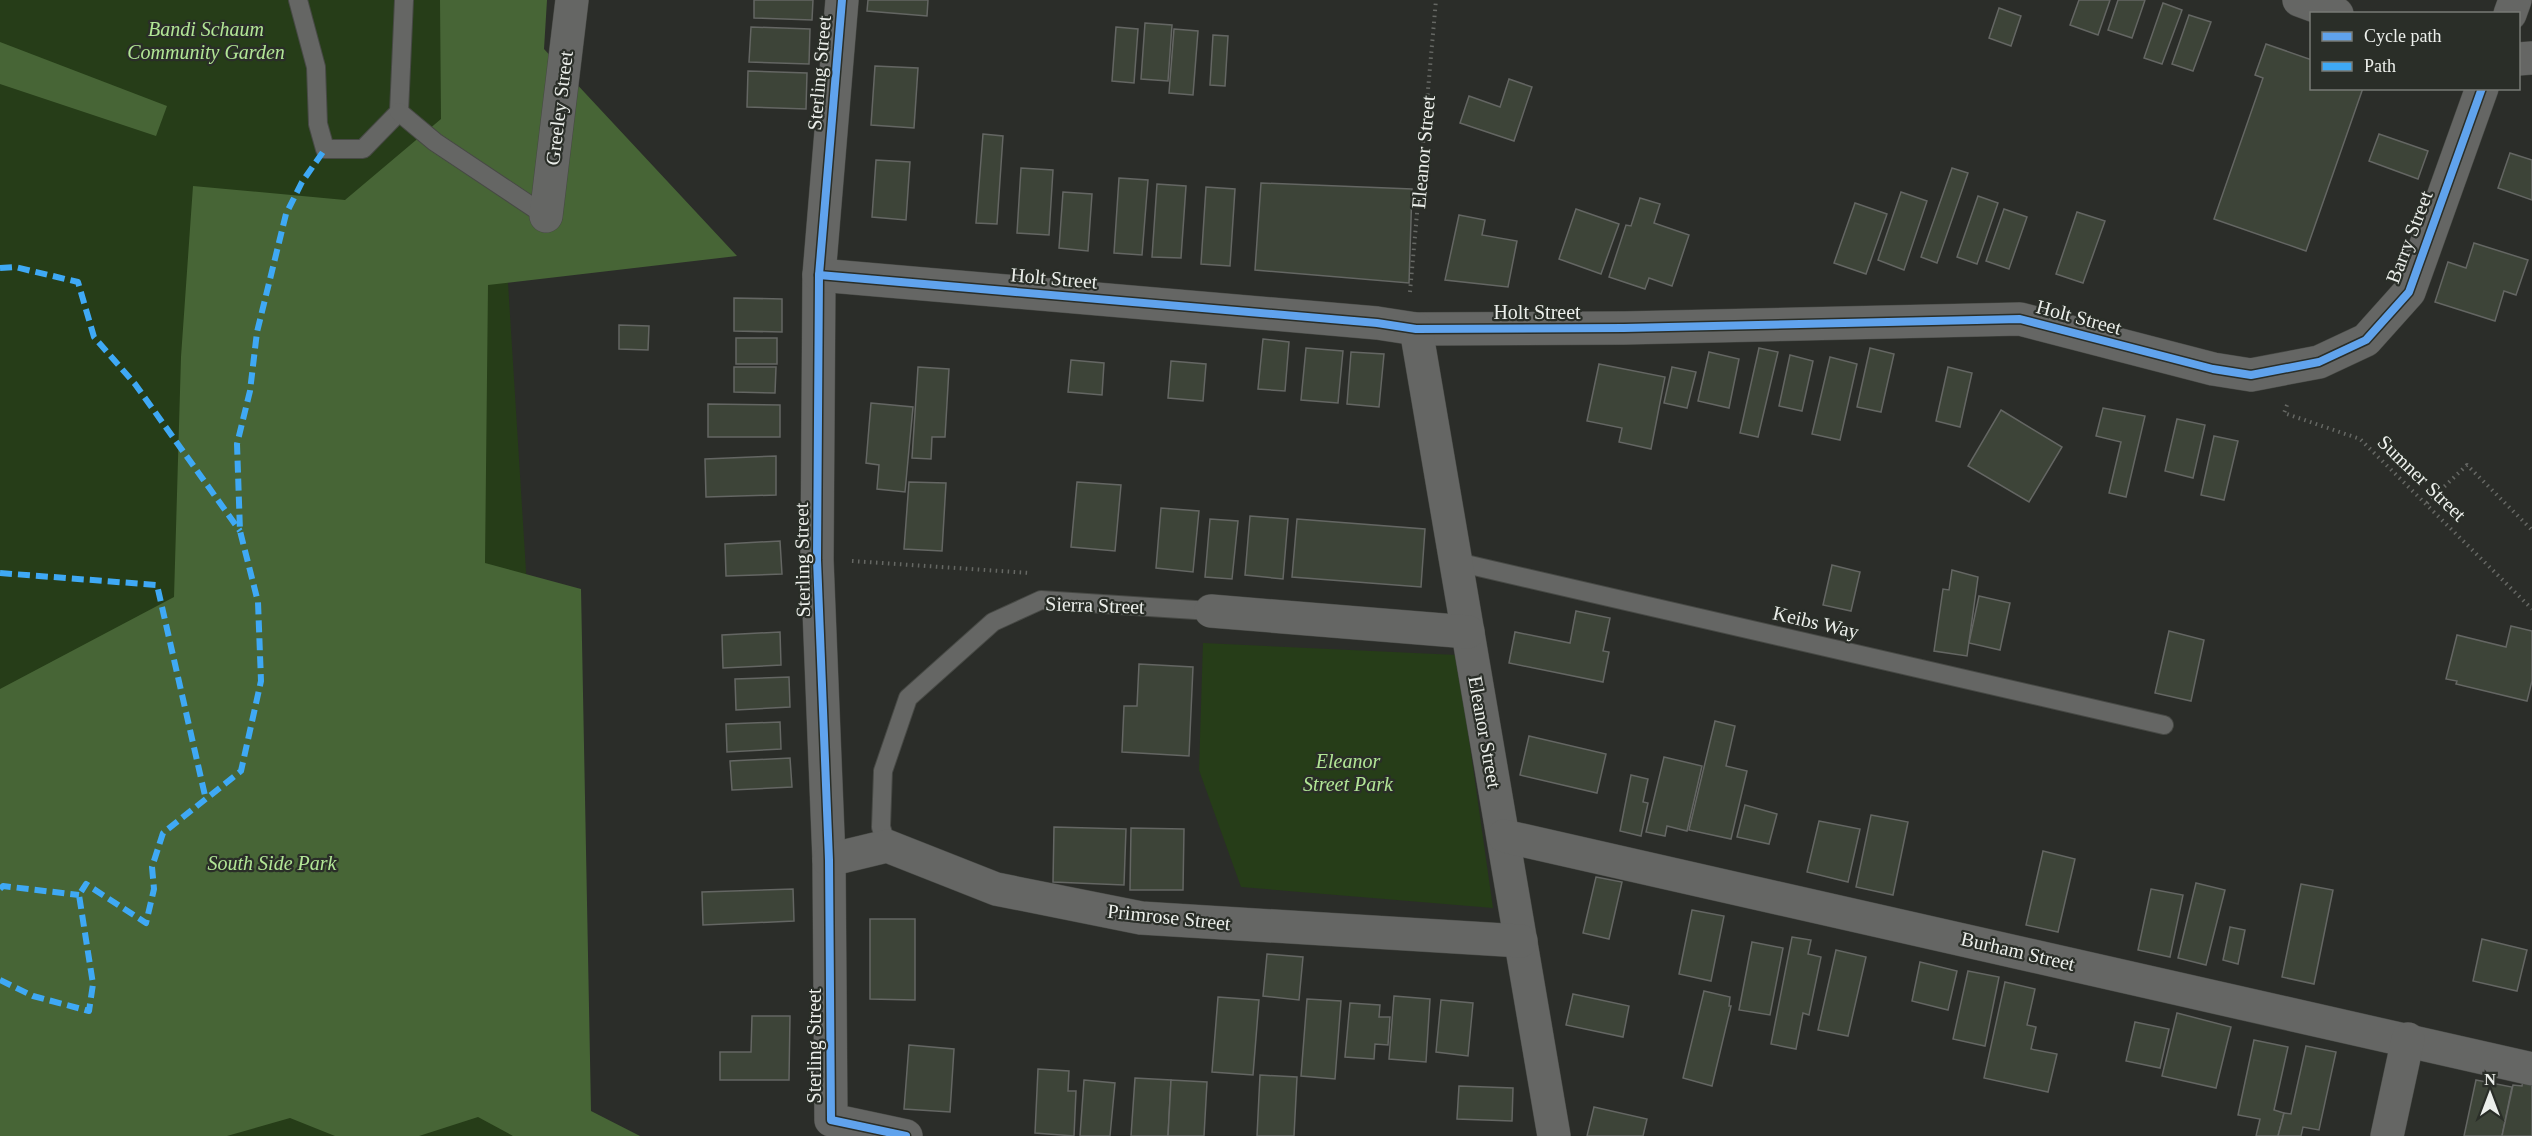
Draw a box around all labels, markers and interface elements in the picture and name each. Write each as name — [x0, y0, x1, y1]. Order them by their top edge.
legend — [2310, 12, 2520, 90]
street label: Sterling Street — [803, 14, 836, 131]
park label: Bandi Schaum Community Garden — [127, 18, 285, 64]
text: Cycle path — [2364, 26, 2441, 46]
street label: Greeley Street — [541, 49, 578, 167]
text: Path — [2364, 56, 2396, 76]
street label: Eleanor Street — [1407, 94, 1439, 210]
street label: Barry Street — [2381, 187, 2438, 287]
street label: Holt Street — [1010, 263, 1099, 293]
street label: Holt Street — [2034, 295, 2124, 339]
street label: Holt Street — [1493, 301, 1581, 323]
street label: Sumner Street — [2373, 431, 2471, 526]
street label: Sterling Street — [790, 502, 815, 618]
street label: Sierra Street — [1045, 592, 1145, 618]
street label: Keibs Way — [1771, 601, 1861, 644]
street label: Eleanor Street — [1464, 674, 1506, 790]
park label: Eleanor Street Park — [1303, 750, 1394, 795]
park label: South Side Park — [208, 852, 338, 874]
street label: Primrose Street — [1106, 900, 1232, 934]
street label: Burham Street — [1959, 927, 2077, 975]
street label: Sterling Street — [803, 988, 826, 1103]
north arrow — [2460, 1064, 2520, 1124]
text: N — [2484, 1071, 2496, 1088]

